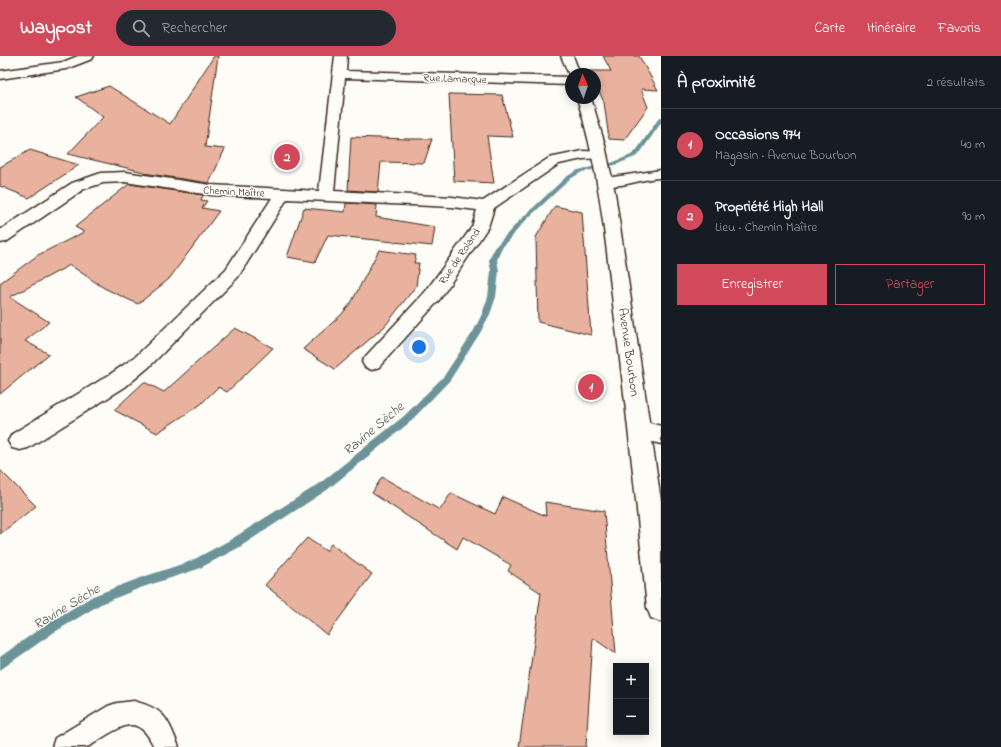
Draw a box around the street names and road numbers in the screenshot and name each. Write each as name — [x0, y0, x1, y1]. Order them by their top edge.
street label: Rue Lamarque — [423, 70, 487, 88]
street label: Chemin Maître — [203, 182, 265, 202]
street label: Rue de Roland — [435, 225, 485, 288]
street label: Avenue Bourbon — [613, 307, 644, 398]

